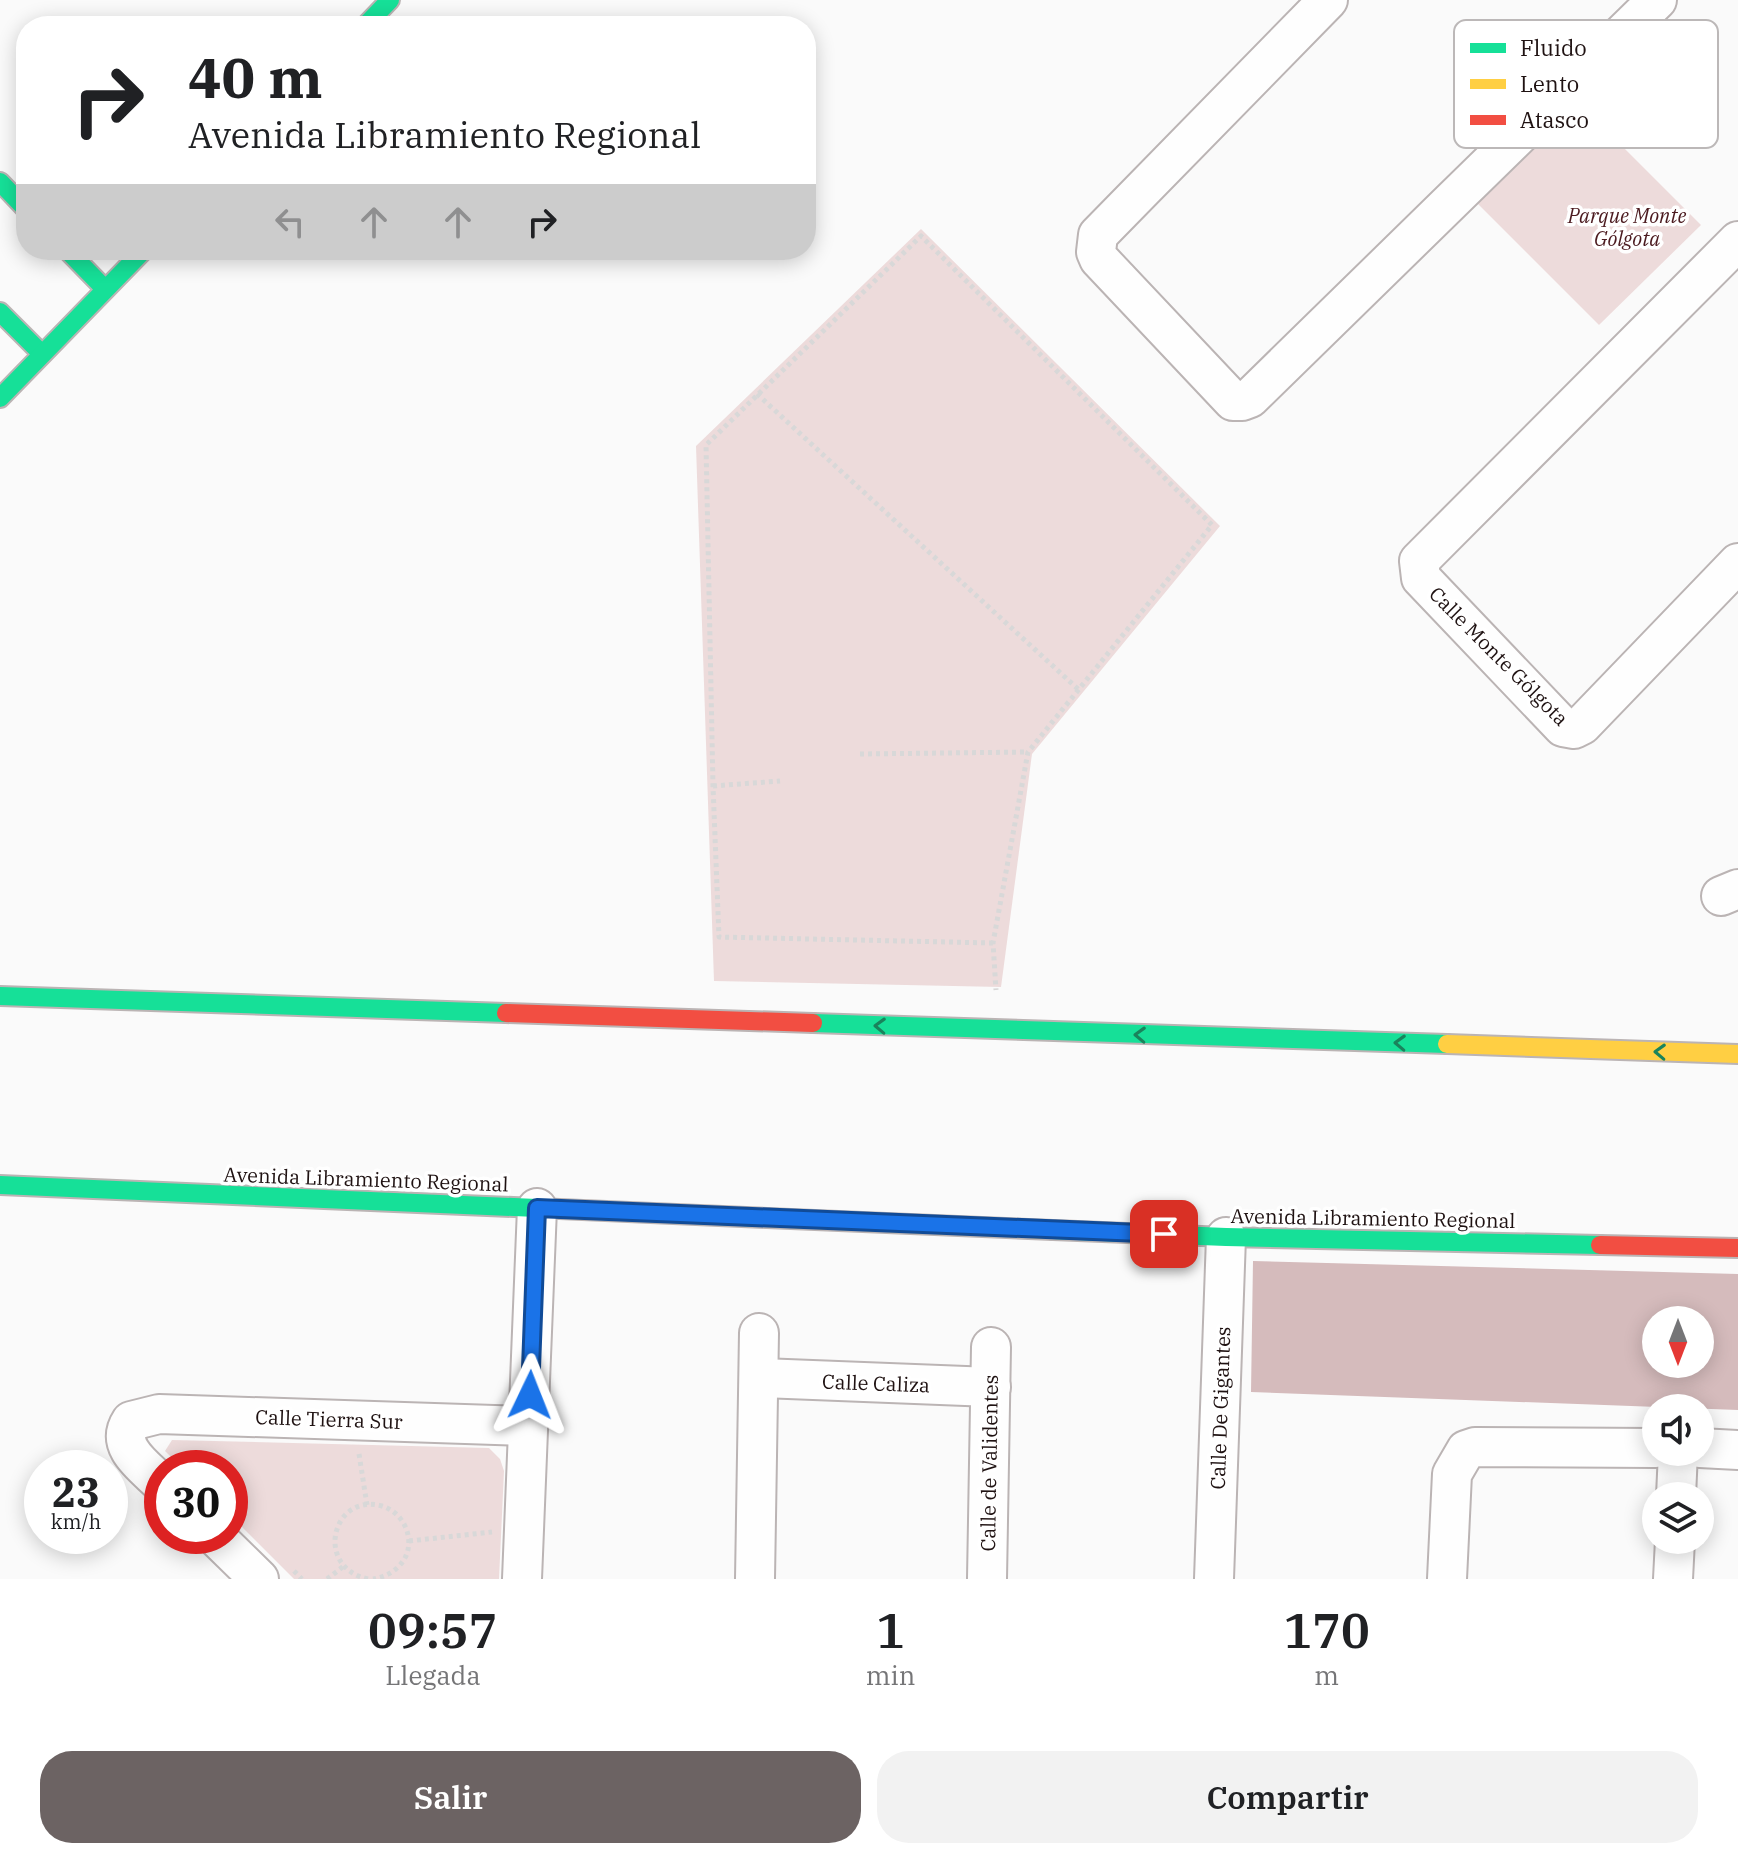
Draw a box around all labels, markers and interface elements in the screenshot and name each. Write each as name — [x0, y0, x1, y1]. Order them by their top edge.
legend — [1454, 20, 1718, 148]
text: Fluido — [1520, 33, 1587, 62]
text: 40 m — [188, 41, 323, 113]
icon: right — [56, 48, 160, 152]
text: Lento — [1520, 69, 1579, 98]
text: Atasco — [1520, 105, 1589, 134]
text: Avenida Libramiento Regional — [188, 111, 701, 158]
icon: left — [268, 200, 312, 244]
icon: ahead — [352, 200, 396, 244]
icon: ahead — [436, 200, 480, 244]
icon: right — [520, 200, 564, 244]
park label: Parque Monte Gólgota — [1567, 202, 1686, 252]
street label: Calle Monte Gólgota — [1423, 580, 1575, 732]
one-way arrow — [873, 1017, 886, 1035]
one-way arrow — [1133, 1026, 1146, 1043]
one-way arrow — [1393, 1035, 1406, 1052]
one-way arrow — [1653, 1043, 1666, 1060]
street label: Avenida Libramiento Regional — [223, 1161, 509, 1197]
pin — [1130, 1200, 1198, 1268]
street label: Avenida Libramiento Regional — [1230, 1202, 1516, 1234]
icon: arrive — [1142, 1212, 1186, 1256]
north arrow — [1642, 1306, 1714, 1378]
map controls — [1642, 1306, 1714, 1554]
street label: Calle De Gigantes — [1204, 1326, 1236, 1490]
position arrow — [488, 1353, 572, 1437]
street label: Calle Caliza — [821, 1368, 931, 1398]
street label: Calle de Validentes — [974, 1374, 1004, 1552]
button: sound — [1642, 1394, 1714, 1466]
street label: Calle Tierra Sur — [255, 1403, 403, 1435]
speed limit sign: 30 — [144, 1450, 248, 1554]
text: 23 — [52, 1466, 100, 1518]
button: layers — [1642, 1482, 1714, 1554]
text: km/h — [51, 1508, 101, 1535]
text: 09:57 — [368, 1599, 498, 1661]
text: 1 — [876, 1599, 905, 1661]
text: 170 — [1283, 1599, 1370, 1661]
text: Llegada — [385, 1658, 481, 1692]
text: min — [866, 1658, 915, 1692]
text: m — [1314, 1658, 1339, 1692]
button: Salir — [40, 1751, 861, 1843]
button: Compartir — [877, 1751, 1698, 1843]

